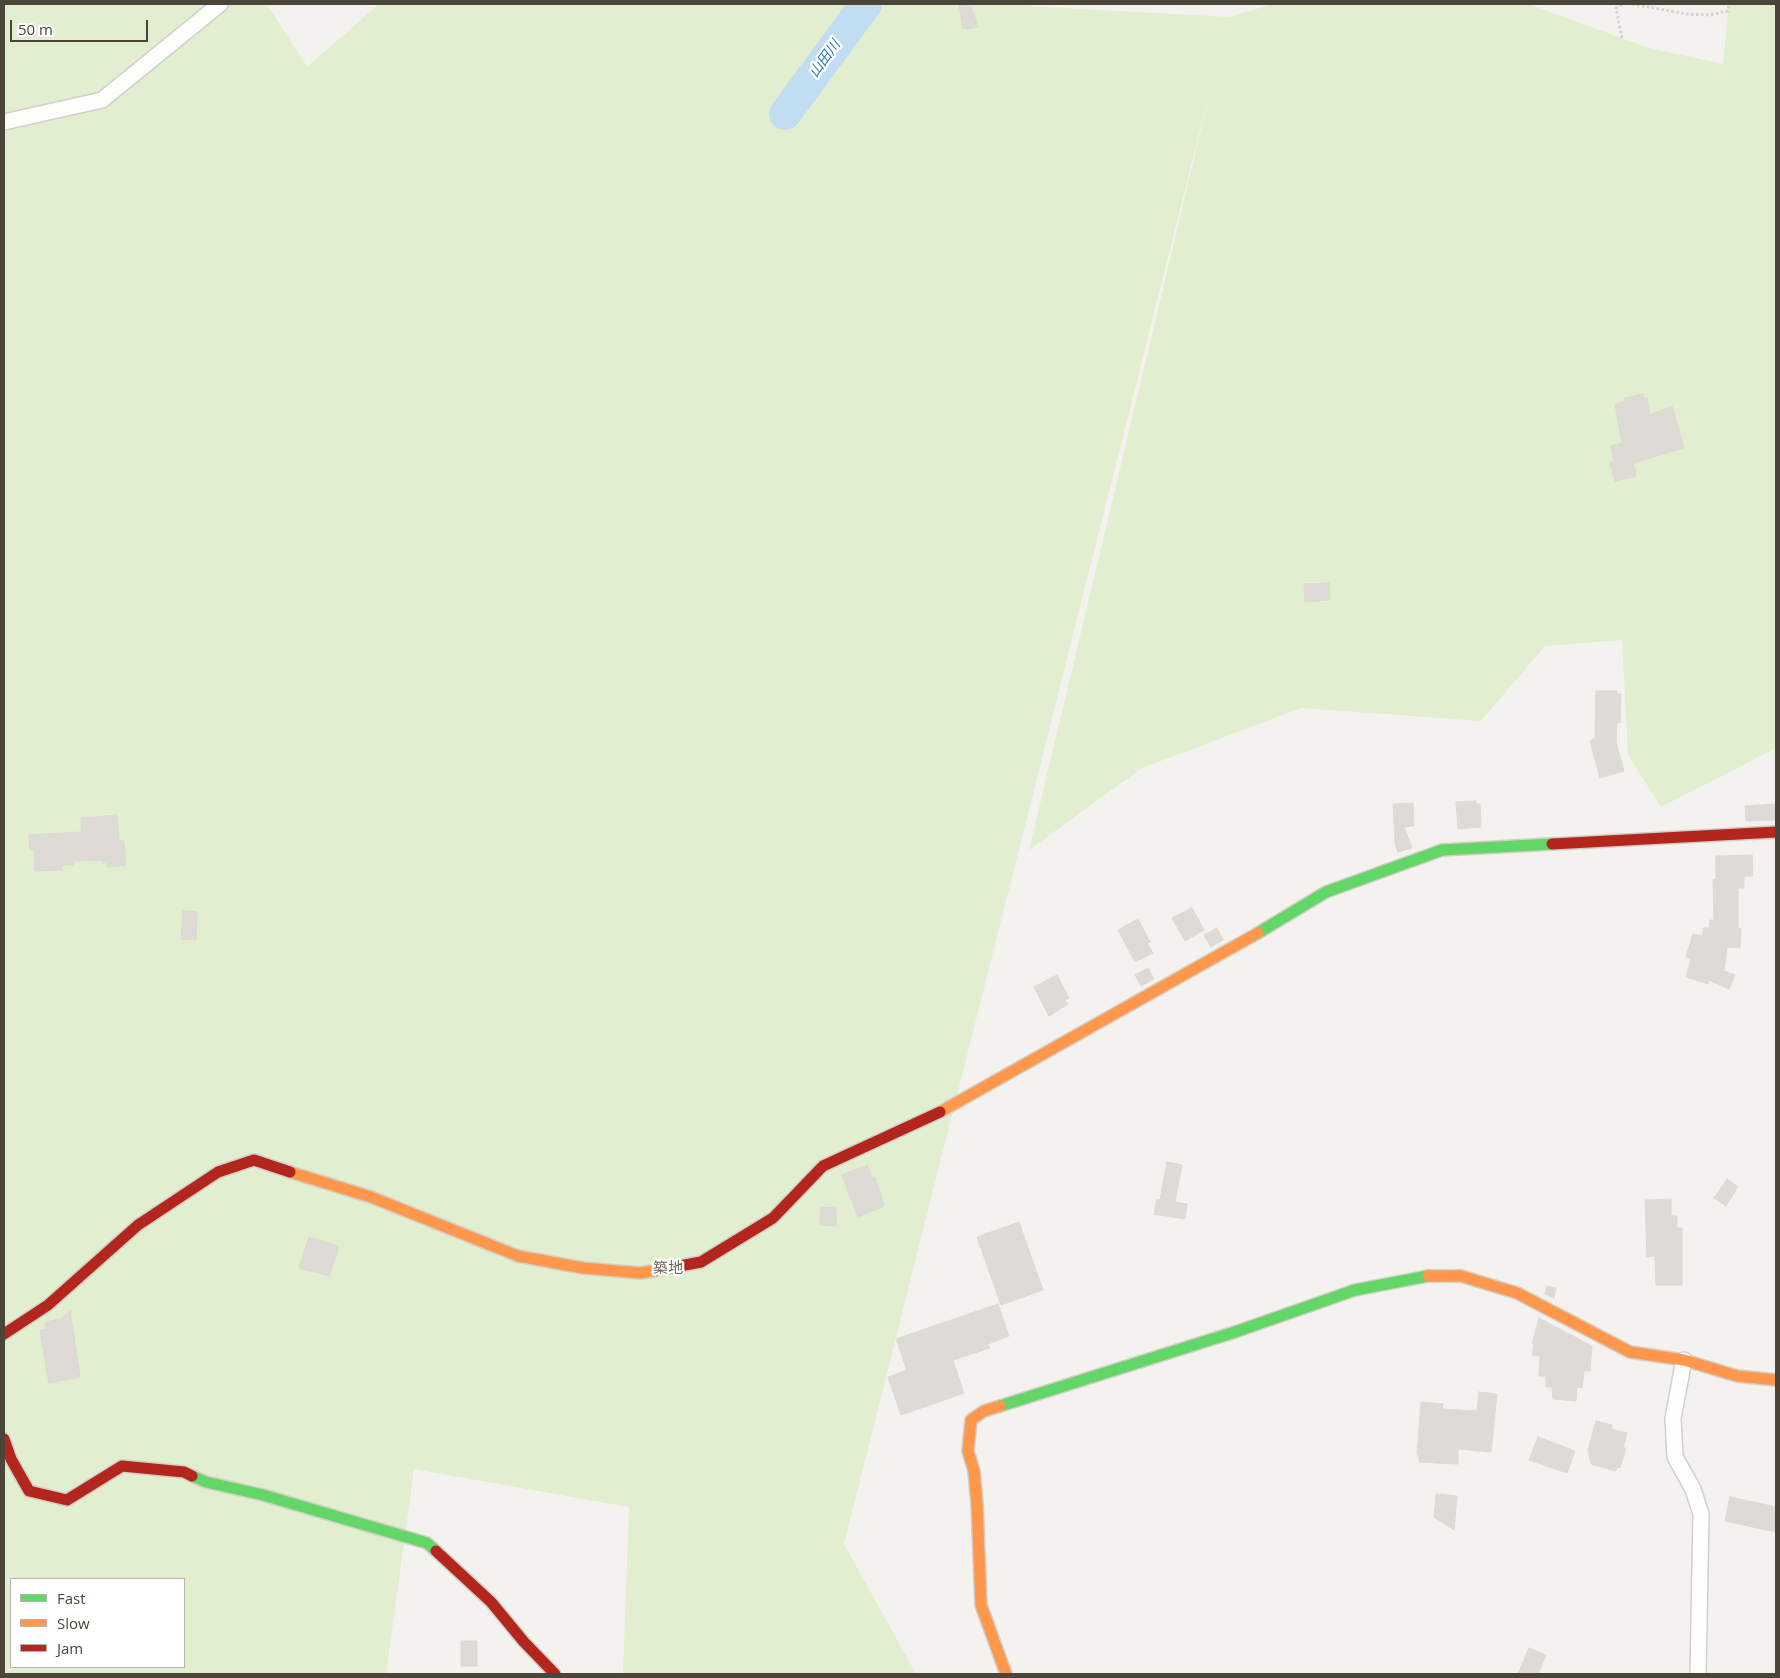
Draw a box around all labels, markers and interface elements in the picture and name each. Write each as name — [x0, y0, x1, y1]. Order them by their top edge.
scale bar — [12, 10, 150, 42]
text: 50 m — [18, 19, 53, 39]
water label: 山田川 — [806, 37, 844, 81]
district label: 築地 — [653, 1260, 683, 1278]
legend — [10, 1578, 185, 1668]
text: Fast — [57, 1588, 86, 1608]
text: Slow — [57, 1613, 90, 1633]
text: Jam — [57, 1638, 83, 1658]

